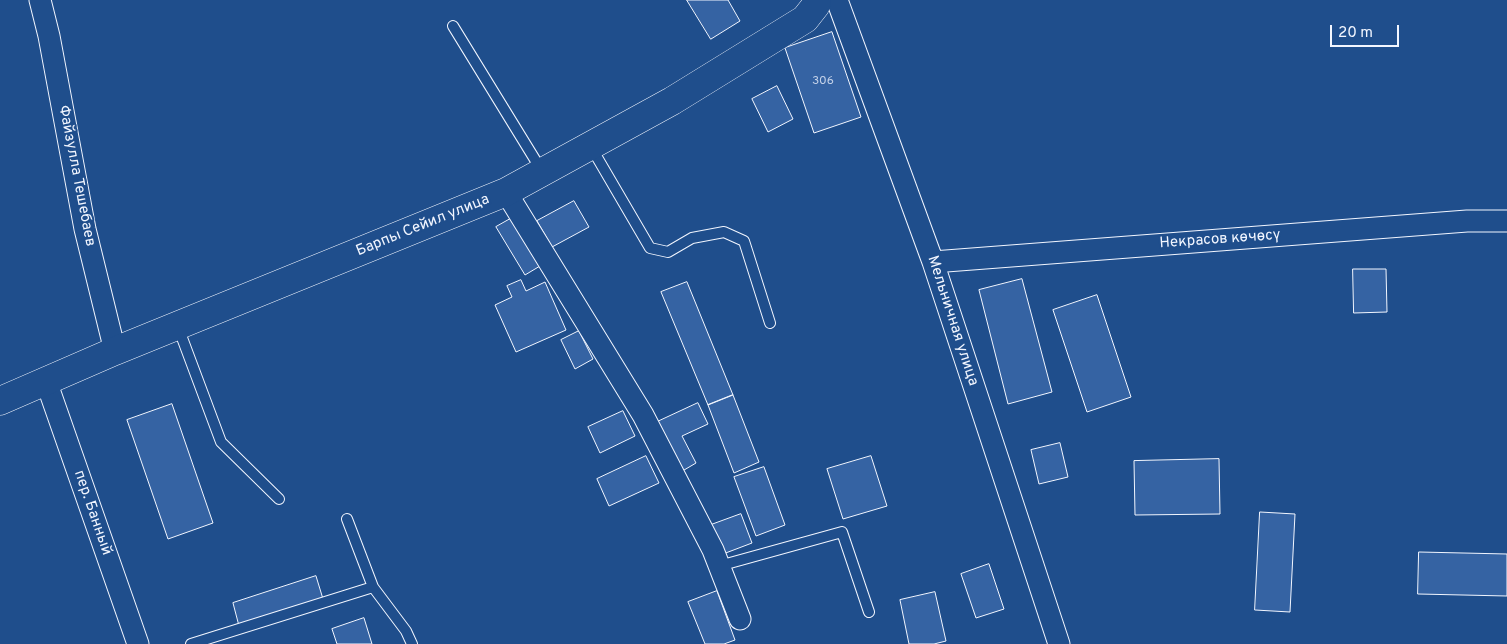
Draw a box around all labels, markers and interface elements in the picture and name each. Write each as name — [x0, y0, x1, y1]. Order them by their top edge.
scale bar — [1332, 15, 1401, 47]
text: 20 m — [1338, 24, 1373, 43]
house number: 306 — [812, 75, 834, 89]
street label: Файзулла Тешебаев — [54, 104, 98, 248]
street label: Барпы Сейил улица — [354, 191, 492, 261]
street label: Некрасов көчөсү — [1159, 227, 1281, 253]
street label: Мельничная улица — [922, 254, 982, 388]
street label: пер. Банный — [69, 468, 115, 558]

